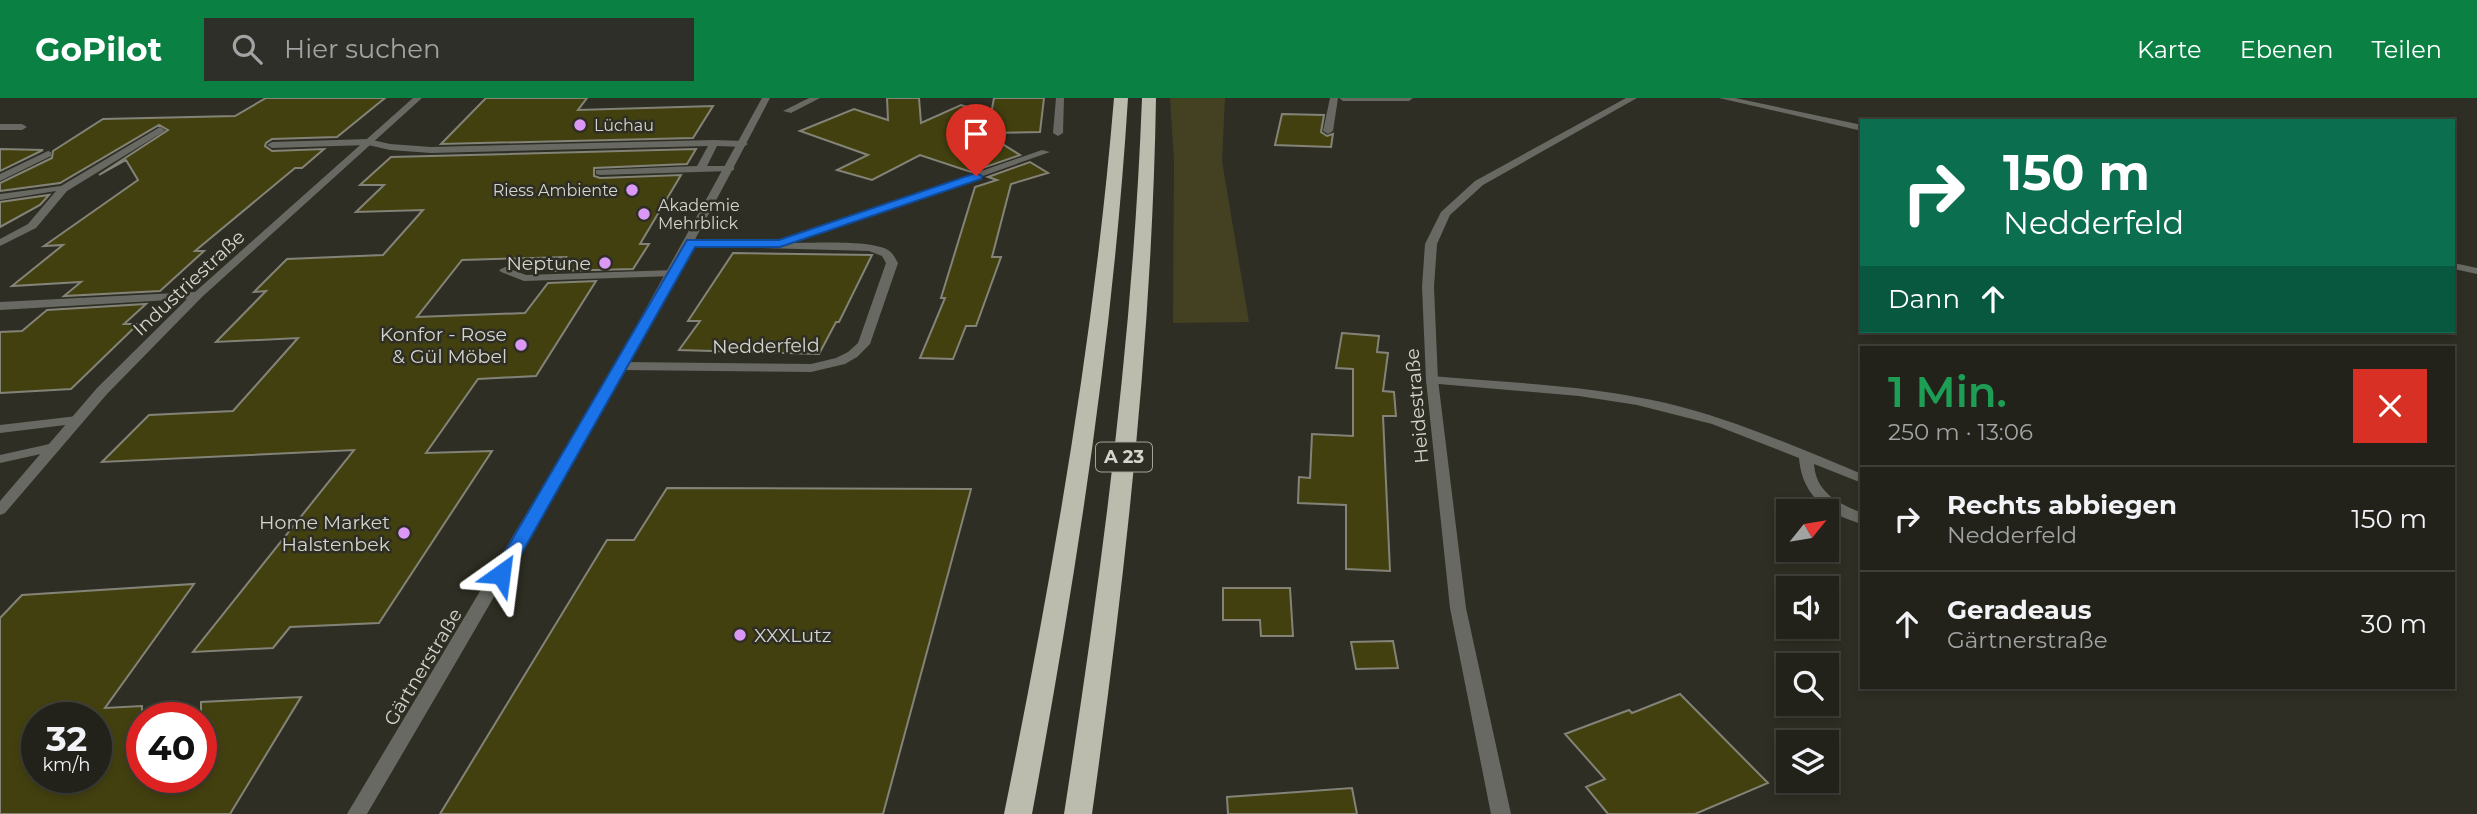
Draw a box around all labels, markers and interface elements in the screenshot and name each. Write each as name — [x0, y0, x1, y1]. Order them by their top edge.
search box — [204, 18, 694, 81]
text: GoPilot — [35, 29, 162, 69]
icon: search — [228, 30, 266, 68]
text: Hier suchen — [284, 33, 441, 65]
text: Karte — [2137, 35, 2202, 64]
text: Ebenen — [2240, 35, 2333, 64]
text: Teilen — [2371, 35, 2442, 64]
pin — [946, 104, 1006, 176]
icon: arrive — [957, 115, 995, 153]
place label: Lüchau — [594, 116, 654, 135]
marker: Lüchau — [572, 117, 588, 133]
text: 150 m — [2003, 143, 2150, 202]
icon: right — [1888, 147, 1979, 238]
place label: Riess Ambiente — [493, 181, 618, 200]
marker: Riess Ambiente — [624, 182, 640, 198]
place label: Akademie Mehrblick — [658, 196, 740, 233]
text: Nedderfeld — [2003, 203, 2184, 242]
marker: Akademie Mehrblick — [636, 206, 652, 222]
street label: Industriestraße — [128, 225, 250, 341]
place label: Neptune — [506, 252, 591, 275]
marker: Neptune — [597, 255, 613, 271]
icon: ahead — [1974, 280, 2012, 318]
text: Dann — [1888, 283, 1960, 315]
place label: Konfor - Rose & Gül Möbel — [380, 323, 507, 368]
street label: Nedderfeld — [712, 334, 820, 358]
marker: Konfor - Rose & Gül Möbel — [513, 337, 529, 353]
street label: Heidestraße — [1401, 347, 1433, 465]
text: 1 Min. — [1888, 366, 2007, 418]
button: close — [2353, 369, 2427, 443]
text: 250 m · 13:06 — [1888, 418, 2033, 446]
road number: A 23 — [1096, 442, 1152, 472]
text: Rechts abbiegen — [1947, 489, 2177, 521]
north arrow — [1776, 499, 1839, 562]
map controls — [1776, 499, 1839, 793]
icon: right — [1888, 500, 1926, 538]
text: 150 m — [2351, 503, 2427, 535]
place label: Home Market Halstenbek — [259, 511, 391, 556]
text: Nedderfeld — [1947, 521, 2077, 549]
marker: Home Market Halstenbek — [396, 525, 412, 541]
position arrow — [464, 537, 538, 611]
button: sound — [1776, 576, 1839, 639]
text: Geradeaus — [1947, 594, 2092, 626]
street label: Gärtnerstraße — [379, 604, 467, 730]
icon: ahead — [1888, 605, 1926, 643]
text: 30 m — [2361, 608, 2427, 640]
place label: XXXLutz — [754, 624, 831, 647]
text: Gärtnerstraße — [1947, 626, 2108, 654]
marker: XXXLutz — [732, 627, 748, 643]
button: search — [1776, 653, 1839, 716]
speed limit sign: 40 — [126, 702, 217, 793]
text: 32 — [46, 717, 87, 760]
button: layers — [1776, 730, 1839, 793]
text: km/h — [42, 754, 91, 776]

